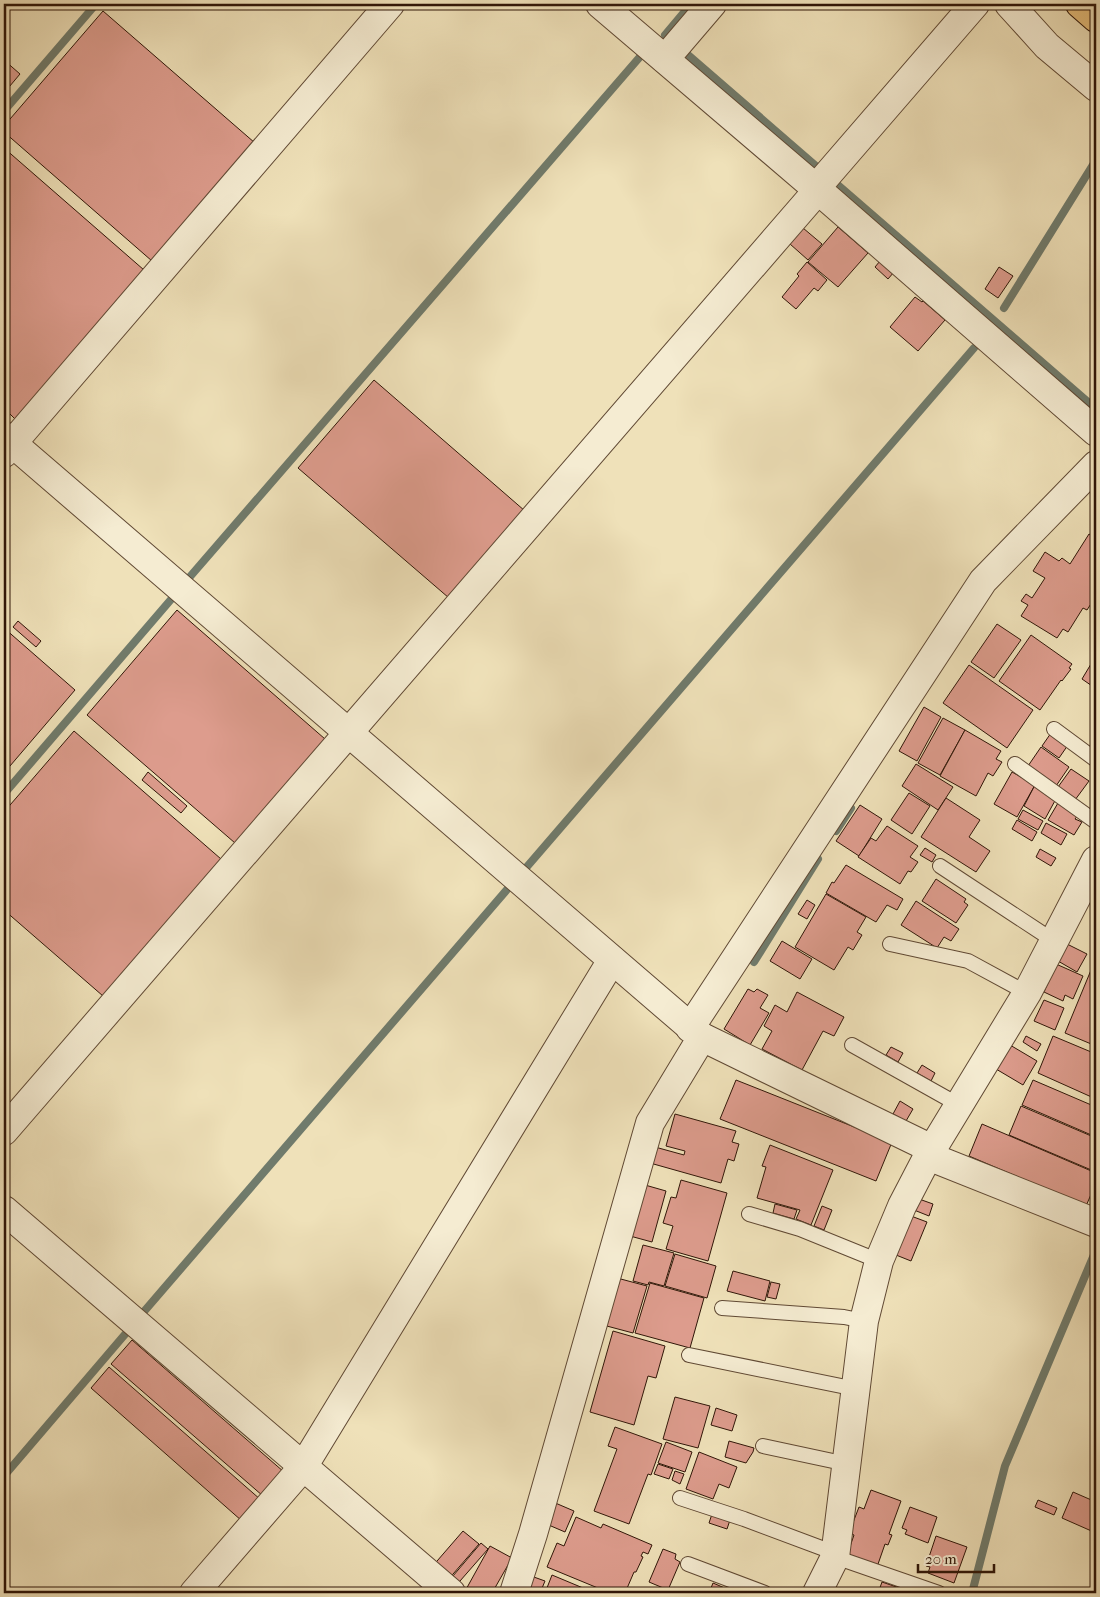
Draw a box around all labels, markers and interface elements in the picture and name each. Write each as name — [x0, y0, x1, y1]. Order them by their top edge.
scale bar — [918, 1542, 994, 1574]
text: 20 m — [925, 1550, 957, 1568]

